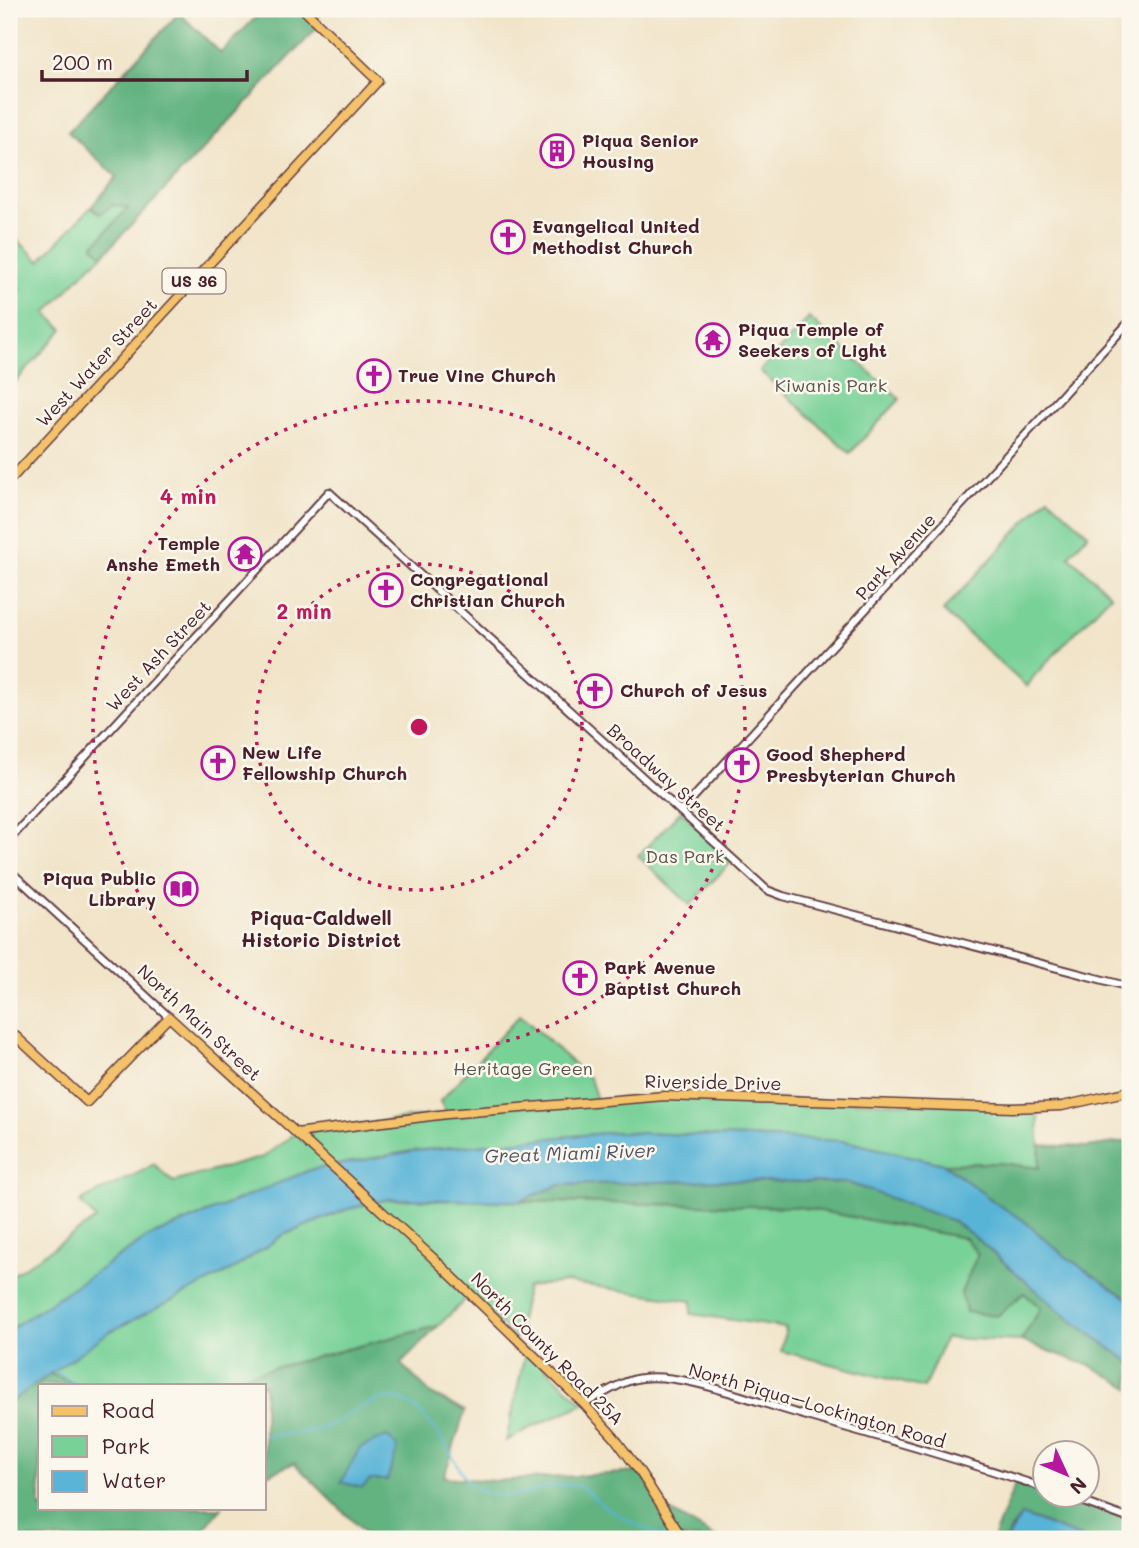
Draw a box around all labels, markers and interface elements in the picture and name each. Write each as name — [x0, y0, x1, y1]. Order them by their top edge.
scale bar — [42, 38, 247, 82]
text: 200 m — [52, 48, 113, 75]
place label: Piqua Senior Housing — [582, 128, 699, 173]
building icon: Piqua Senior Housing — [538, 132, 576, 170]
place label: Evangelical United Methodist Church — [532, 214, 699, 259]
church icon: Evangelical United Methodist Church — [489, 218, 527, 256]
road number: US 36 — [162, 268, 226, 294]
street label: West Water Street — [30, 293, 162, 432]
place label: Piqua Temple of Seekers of Light — [738, 317, 887, 362]
temple icon: Piqua Temple of Seekers of Light — [694, 321, 732, 359]
church icon: True Vine Church — [355, 357, 393, 395]
place label: True Vine Church — [398, 363, 556, 387]
park label: Kiwanis Park — [775, 373, 887, 397]
text: 4 min — [160, 482, 216, 509]
street label: Park Avenue — [850, 508, 941, 605]
place label: Temple Anshe Emeth — [105, 531, 220, 576]
temple icon: Temple Anshe Emeth — [226, 535, 264, 573]
place label: Congregational Christian Church — [410, 567, 565, 612]
church icon: Congregational Christian Church — [367, 571, 405, 609]
street label: West Ash Street — [100, 595, 216, 716]
text: 2 min — [276, 597, 332, 624]
church icon: Church of Jesus — [576, 672, 614, 710]
place label: Church of Jesus — [620, 678, 767, 702]
centre of rings — [407, 715, 431, 739]
street label: Broadway Street — [602, 718, 731, 837]
place label: New Life Fellowship Church — [242, 740, 407, 785]
place label: Good Shepherd Presbyterian Church — [766, 742, 955, 787]
church icon: New Life Fellowship Church — [199, 744, 237, 782]
church icon: Good Shepherd Presbyterian Church — [723, 746, 761, 784]
park label: Das Park — [646, 844, 724, 868]
place label: Piqua Public Library — [42, 866, 156, 911]
library icon: Piqua Public Library — [162, 870, 200, 908]
district label: Piqua-Caldwell Historic District — [241, 905, 401, 952]
place label: Park Avenue Baptist Church — [604, 955, 741, 1000]
street label: North Main Street — [133, 959, 267, 1086]
church icon: Park Avenue Baptist Church — [561, 959, 599, 997]
park label: Heritage Green — [453, 1056, 593, 1080]
street label: Riverside Drive — [644, 1069, 782, 1095]
water label: Great Miami River — [484, 1137, 656, 1168]
street label: North County Road 25A — [466, 1267, 629, 1430]
street label: North Piqua–Lockington Road — [686, 1357, 948, 1453]
legend — [38, 1384, 266, 1510]
text: Road — [102, 1396, 154, 1423]
text: Park — [102, 1432, 150, 1459]
north arrow — [1030, 1440, 1100, 1510]
text: Water — [102, 1466, 166, 1493]
text: N — [1065, 1472, 1093, 1500]

